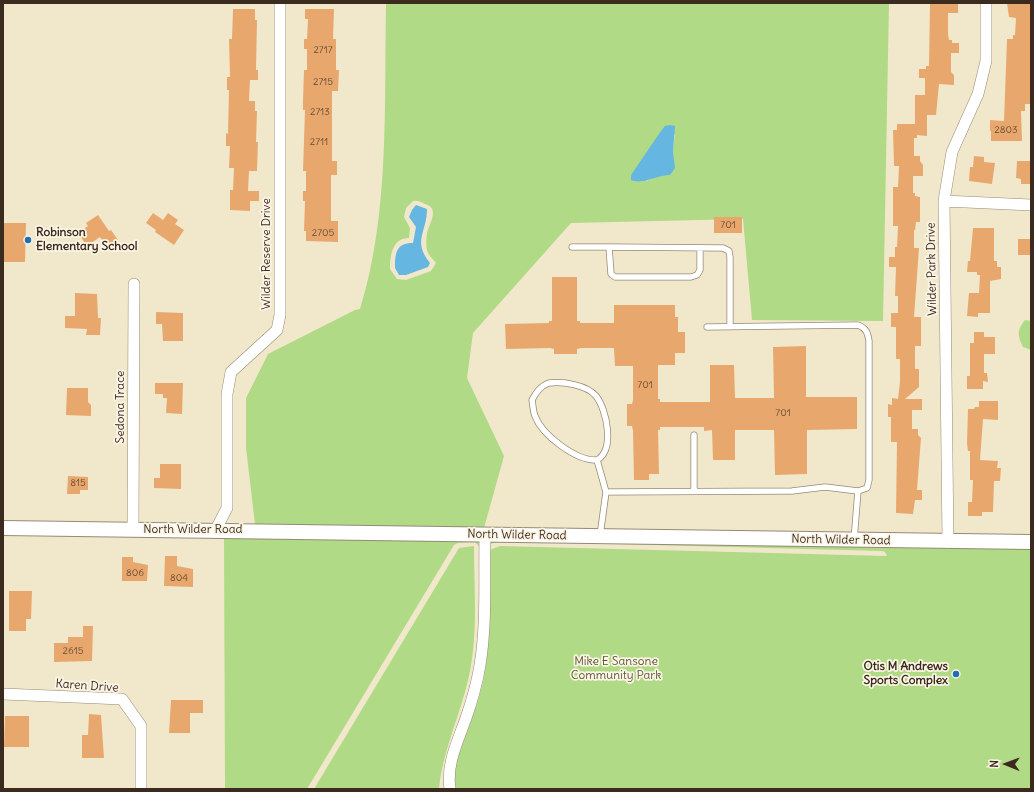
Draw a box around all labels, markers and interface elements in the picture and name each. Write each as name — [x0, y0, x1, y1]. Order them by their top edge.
house number: 2717 — [313, 44, 333, 56]
house number: 2715 — [313, 76, 333, 88]
house number: 2713 — [310, 106, 330, 118]
house number: 2803 — [994, 124, 1018, 136]
house number: 2711 — [310, 136, 328, 148]
street label: Wilder Reserve Drive — [260, 198, 274, 310]
house number: 701 — [720, 219, 736, 231]
street label: Wilder Park Drive — [924, 222, 940, 316]
place label: Robinson Elementary School — [36, 226, 137, 254]
house number: 2705 — [312, 227, 334, 239]
marker: Robinson Elementary School — [23, 235, 33, 245]
street label: Sedona Trace — [114, 371, 128, 443]
house number: 701 — [637, 379, 653, 391]
house number: 701 — [775, 407, 791, 419]
house number: 815 — [70, 477, 86, 489]
street label: North Wilder Road — [143, 523, 243, 537]
street label: North Wilder Road — [467, 527, 567, 543]
street label: North Wilder Road — [791, 532, 891, 548]
house number: 806 — [126, 567, 144, 579]
house number: 804 — [170, 572, 188, 584]
house number: 2615 — [63, 645, 83, 657]
park label: Mike E Sansone Community Park — [571, 655, 661, 683]
place label: Otis M Andrews Sports Complex — [863, 660, 948, 688]
marker: Otis M Andrews Sports Complex — [951, 669, 961, 679]
street label: Karen Drive — [55, 677, 119, 695]
north arrow — [986, 744, 1026, 784]
text: N — [987, 760, 1001, 768]

